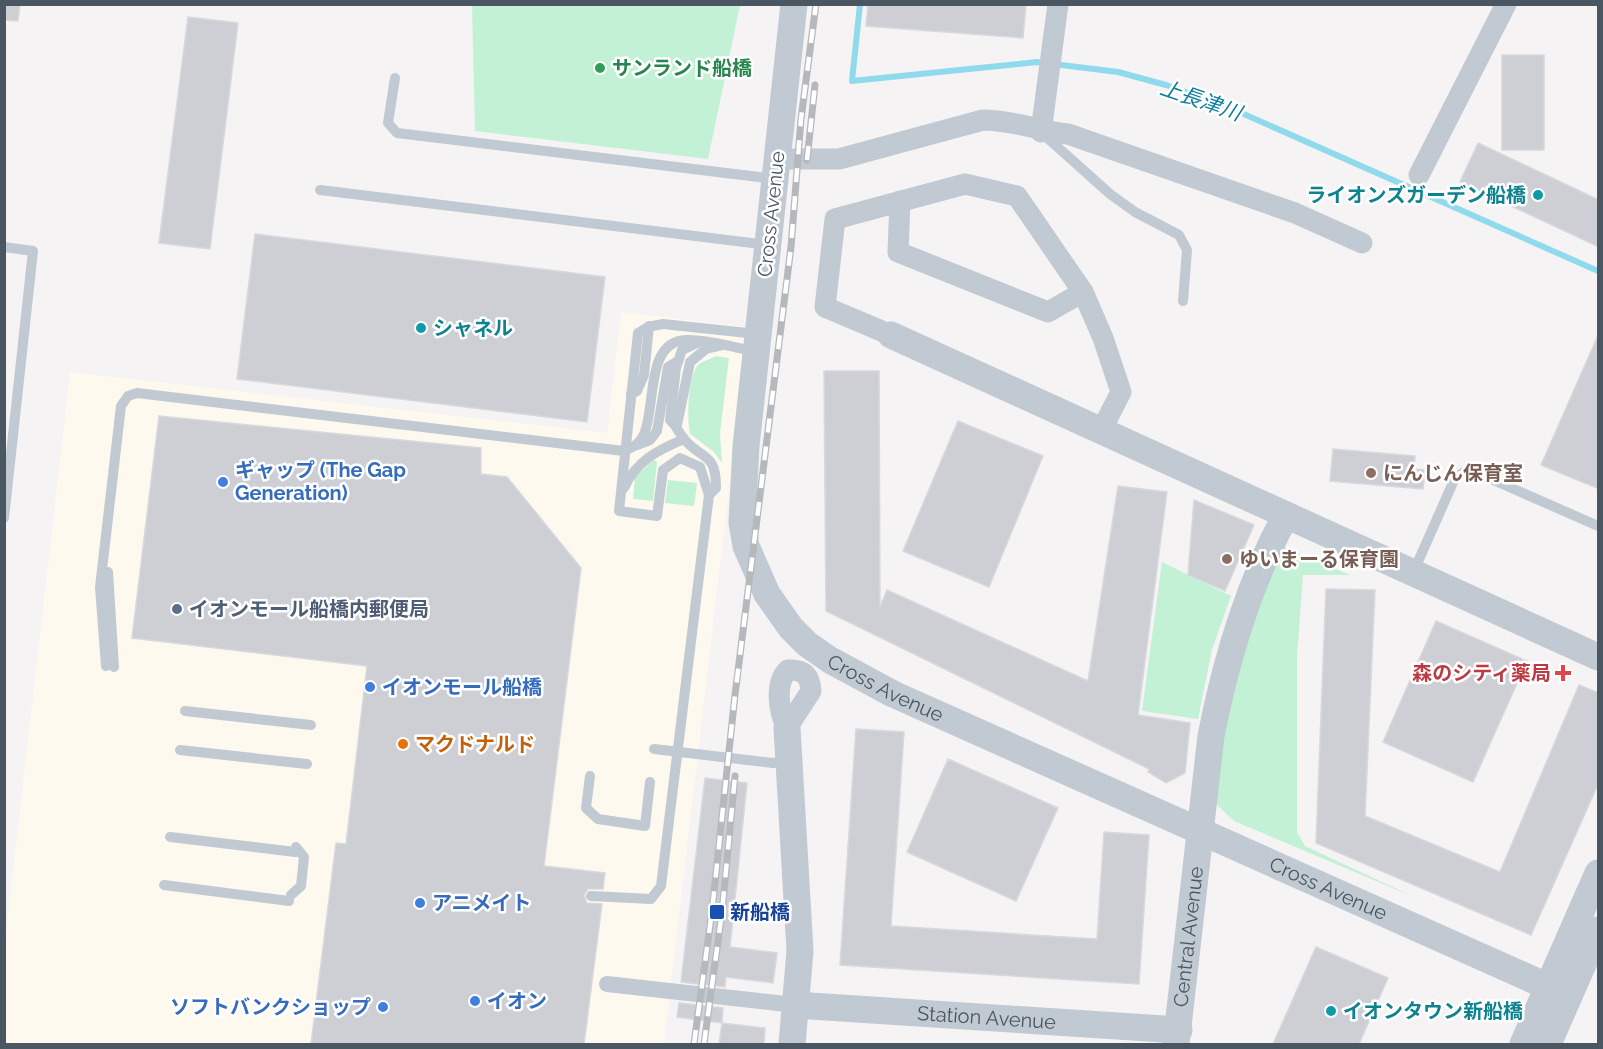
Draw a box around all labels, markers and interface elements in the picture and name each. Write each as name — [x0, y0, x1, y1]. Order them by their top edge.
place label: サンランド船橋 — [612, 56, 752, 80]
marker: サンランド船橋 — [593, 61, 607, 75]
water label: 上長津川 — [1157, 75, 1247, 126]
street label: Cross Avenue — [752, 150, 790, 278]
place label: ライオンズガーデン船橋 — [1306, 183, 1526, 207]
marker: ライオンズガーデン船橋 — [1531, 188, 1545, 202]
place label: シャネル — [433, 316, 513, 340]
marker: シャネル — [414, 321, 428, 335]
place label: ギャップ (The Gap Generation) — [235, 458, 406, 505]
place label: にんじん保育室 — [1383, 461, 1523, 485]
marker: にんじん保育室 — [1364, 466, 1378, 480]
marker: ギャップ (The Gap Generation) — [216, 475, 230, 489]
place label: ゆいまーる保育園 — [1239, 547, 1399, 571]
marker: ゆいまーる保育園 — [1220, 552, 1234, 566]
place label: イオンモール船橋内郵便局 — [189, 597, 429, 621]
marker: イオンモール船橋内郵便局 — [170, 602, 184, 616]
street label: Cross Avenue — [823, 649, 947, 727]
place label: 森のシティ薬局 — [1412, 661, 1551, 685]
marker: 森のシティ薬局 — [1556, 666, 1570, 680]
place label: イオンモール船橋 — [382, 675, 542, 699]
marker: イオンモール船橋 — [363, 680, 377, 694]
place label: マクドナルド — [415, 732, 535, 756]
marker: マクドナルド — [396, 737, 410, 751]
street label: Cross Avenue — [1266, 852, 1391, 925]
street label: Central Avenue — [1168, 865, 1208, 1008]
place label: アニメイト — [432, 891, 532, 915]
marker: アニメイト — [413, 896, 427, 910]
place label: 新船橋 — [730, 900, 790, 924]
marker: 新船橋 — [708, 903, 726, 921]
place label: イオン — [487, 989, 547, 1013]
marker: イオン — [468, 994, 482, 1008]
place label: ソフトバンクショップ — [170, 995, 371, 1019]
place label: イオンタウン新船橋 — [1343, 999, 1523, 1023]
marker: ソフトバンクショップ — [376, 1000, 390, 1014]
street label: Station Avenue — [917, 1001, 1057, 1034]
marker: イオンタウン新船橋 — [1324, 1004, 1338, 1018]

